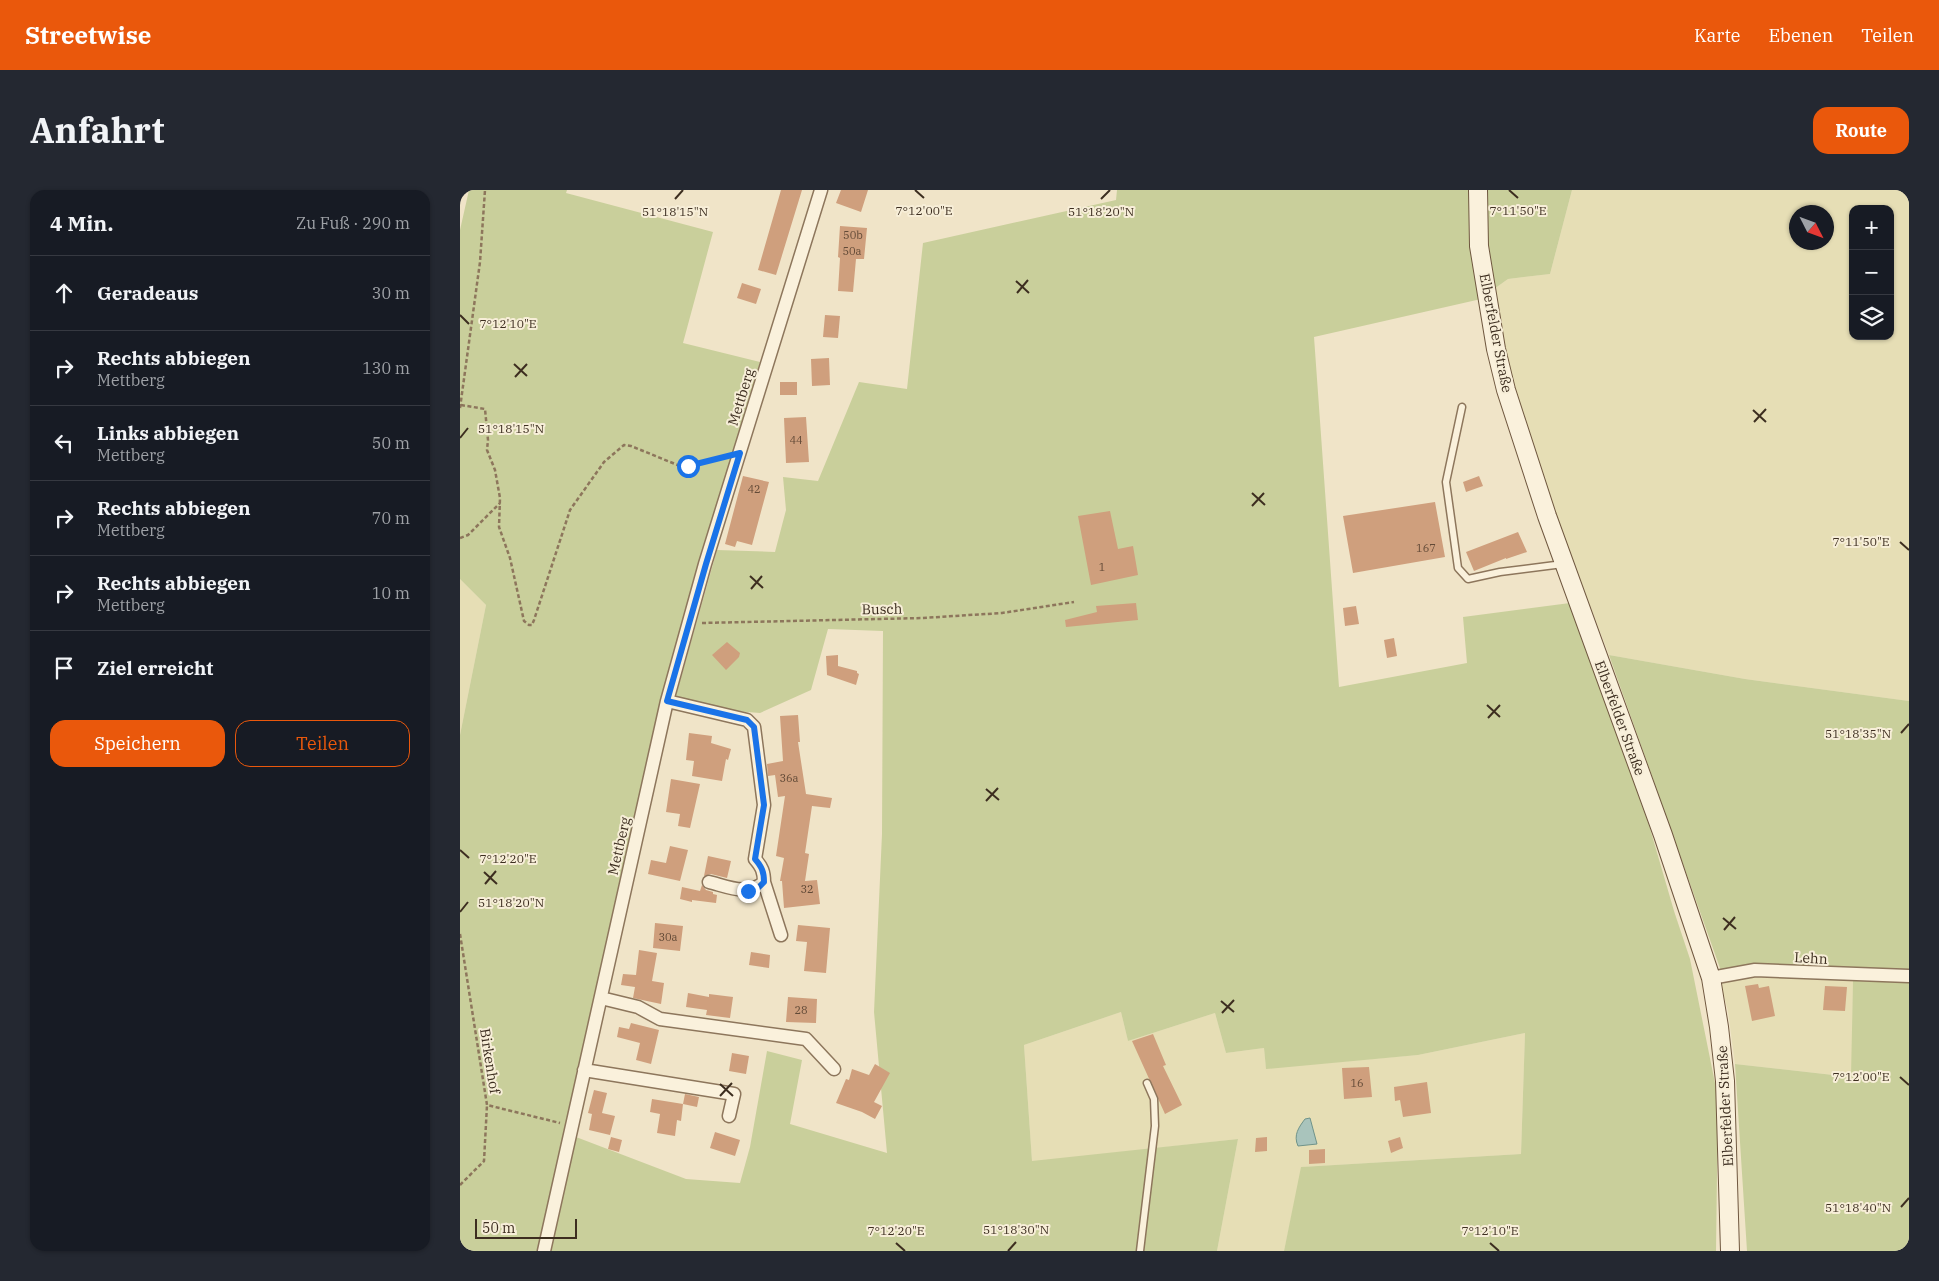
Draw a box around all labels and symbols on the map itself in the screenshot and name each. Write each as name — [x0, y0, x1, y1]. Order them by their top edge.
text: 7°12'00"E — [895, 203, 953, 218]
text: 7°11'50"E — [1489, 203, 1547, 218]
text: 51°18'15"N — [642, 204, 708, 219]
text: 51°18'20"N — [1068, 204, 1134, 219]
north arrow — [1789, 205, 1834, 250]
house number: 50b — [843, 228, 863, 242]
house number: 50a — [842, 244, 862, 258]
street label: Elberfelder Straße — [1476, 272, 1516, 394]
text: 7°12'10"E — [479, 316, 537, 331]
street label: Mettberg — [724, 366, 758, 428]
text: 51°18'15"N — [478, 421, 544, 436]
house number: 44 — [789, 433, 803, 447]
route start — [677, 455, 700, 478]
house number: 42 — [747, 482, 761, 496]
text: 7°11'50"E — [1832, 534, 1890, 549]
house number: 167 — [1416, 541, 1436, 555]
house number: 1 — [1099, 560, 1105, 574]
street label: Busch — [861, 600, 903, 618]
street label: Elberfelder Straße — [1591, 658, 1649, 778]
text: 51°18'35"N — [1825, 726, 1891, 741]
house number: 36a — [779, 771, 799, 785]
street label: Mettberg — [604, 815, 635, 877]
text: 7°12'20"E — [479, 851, 537, 866]
route end — [737, 880, 760, 903]
house number: 32 — [800, 882, 814, 896]
text: 51°18'20"N — [478, 895, 544, 910]
house number: 30a — [658, 930, 678, 944]
street label: Lehn — [1794, 948, 1828, 968]
house number: 28 — [794, 1003, 808, 1017]
street label: Birkenhof — [476, 1027, 504, 1096]
street label: Elberfelder Straße — [1713, 1045, 1737, 1167]
text: 7°12'00"E — [1832, 1069, 1890, 1084]
house number: 16 — [1350, 1076, 1364, 1090]
text: 51°18'40"N — [1825, 1200, 1891, 1215]
scale bar — [475, 1216, 578, 1239]
text: 51°18'30"N — [983, 1222, 1049, 1237]
text: 7°12'20"E — [867, 1223, 925, 1238]
text: 7°12'10"E — [1461, 1223, 1519, 1238]

